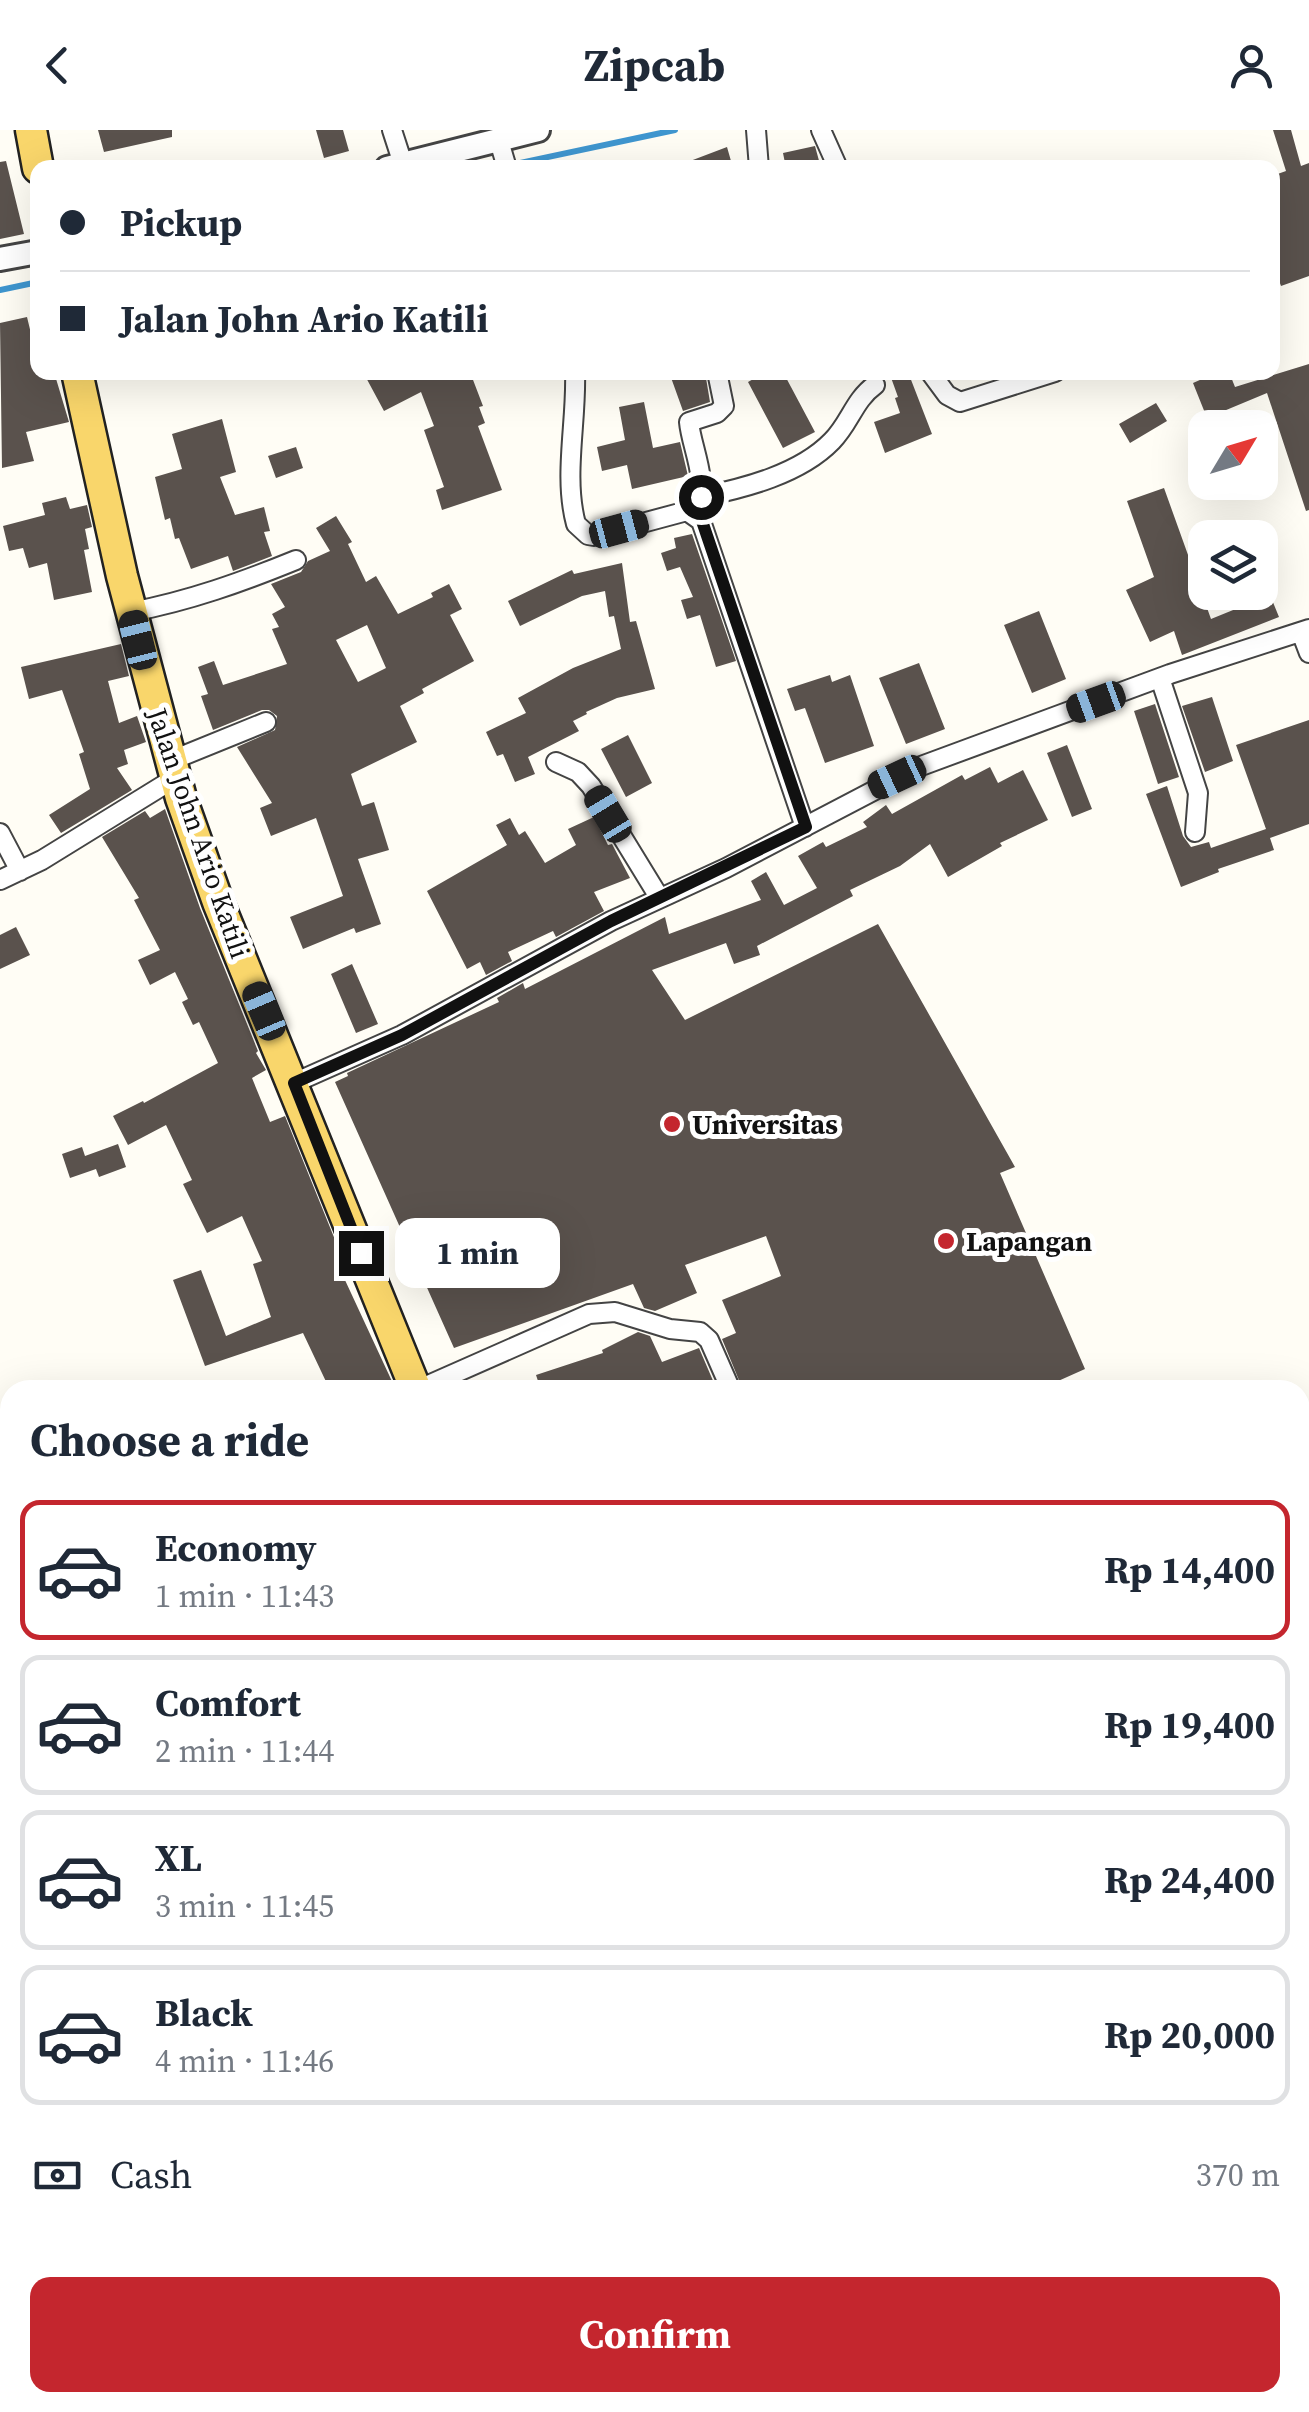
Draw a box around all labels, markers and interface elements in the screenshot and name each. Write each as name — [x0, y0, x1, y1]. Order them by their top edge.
text: Zipcab — [584, 34, 725, 96]
icon: back — [30, 38, 85, 93]
icon: person — [1224, 38, 1279, 93]
text: Pickup — [120, 197, 242, 249]
text: Jalan John Ario Katili — [120, 293, 489, 345]
north arrow — [1188, 410, 1278, 500]
map controls — [1188, 410, 1278, 610]
route start — [679, 475, 724, 520]
car — [586, 507, 652, 551]
button: layers — [1188, 520, 1278, 610]
car — [116, 607, 160, 673]
car — [1063, 678, 1129, 726]
street label: Jalan John Ario Katili — [138, 702, 260, 963]
car — [863, 751, 931, 803]
car — [580, 781, 636, 847]
car — [238, 978, 290, 1044]
place label: Universitas — [692, 1105, 838, 1143]
marker: Universitas — [661, 1113, 683, 1135]
callout: 1 min — [396, 1218, 561, 1288]
place label: Lapangan — [966, 1222, 1092, 1260]
marker: Lapangan — [935, 1230, 957, 1252]
route end — [339, 1231, 384, 1276]
text: 1 min — [436, 1231, 519, 1275]
text: Choose a ride — [30, 1409, 309, 1471]
text: Economy — [155, 1522, 317, 1574]
icon: car — [35, 1525, 125, 1615]
text: Rp 14,400 — [1104, 1544, 1275, 1596]
text: 1 min · 11:43 — [155, 1574, 334, 1618]
text: Comfort — [155, 1677, 301, 1729]
icon: car — [35, 1680, 125, 1770]
text: Rp 19,400 — [1104, 1699, 1275, 1751]
text: 2 min · 11:44 — [155, 1729, 334, 1773]
text: XL — [155, 1832, 202, 1884]
icon: car — [35, 1835, 125, 1925]
text: Rp 24,400 — [1104, 1854, 1275, 1906]
text: 3 min · 11:45 — [155, 1884, 334, 1928]
text: Black — [155, 1987, 253, 2039]
icon: car — [35, 1990, 125, 2080]
text: Rp 20,000 — [1104, 2009, 1275, 2061]
text: 4 min · 11:46 — [155, 2039, 334, 2083]
icon: cash — [30, 2148, 85, 2203]
text: Cash — [110, 2149, 192, 2201]
text: 370 m — [1196, 2153, 1280, 2197]
button: Confirm — [30, 2277, 1280, 2392]

